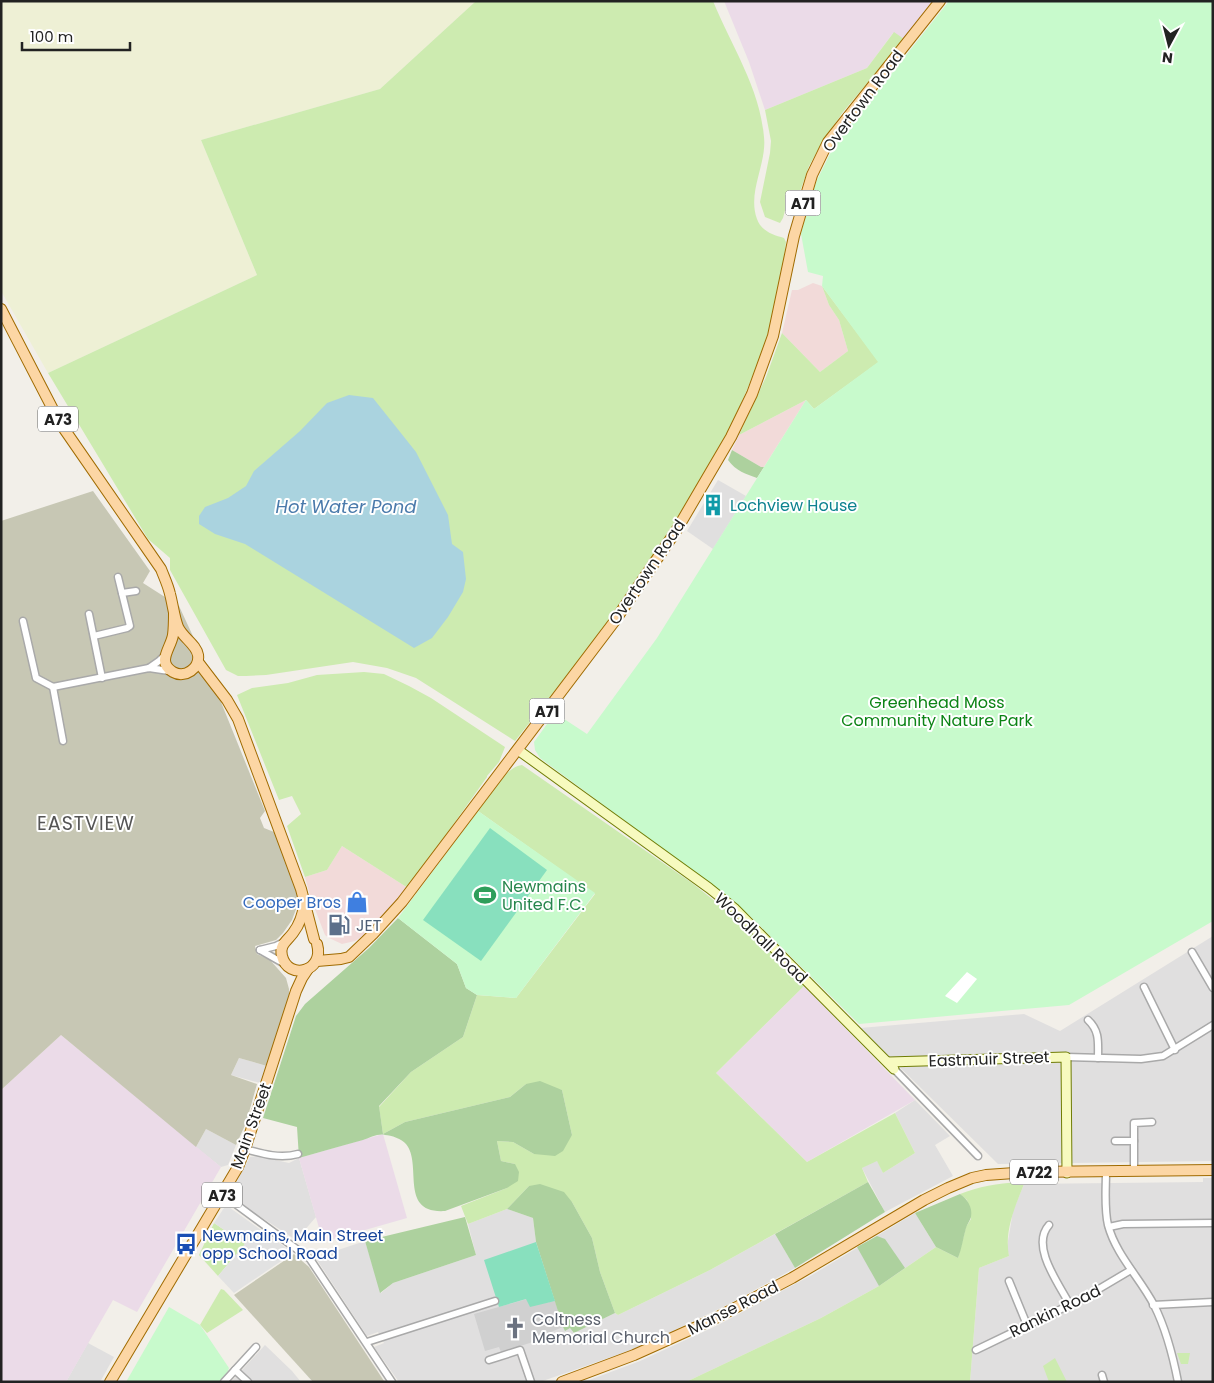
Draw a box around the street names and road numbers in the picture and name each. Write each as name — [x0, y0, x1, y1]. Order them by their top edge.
street label: Overtown Road — [817, 45, 909, 157]
road number: A71 — [786, 190, 820, 216]
road number: A73 — [38, 406, 78, 432]
street label: Overtown Road — [603, 515, 691, 629]
road number: A71 — [530, 698, 564, 724]
street label: Woodhall Road — [709, 887, 813, 989]
street label: Eastmuir Street — [928, 1045, 1050, 1073]
street label: Main Street — [225, 1080, 277, 1172]
road number: A722 — [1010, 1160, 1058, 1184]
road number: A73 — [202, 1182, 242, 1208]
street label: Manse Road — [684, 1275, 782, 1341]
street label: Rankin Road — [1005, 1279, 1105, 1343]

